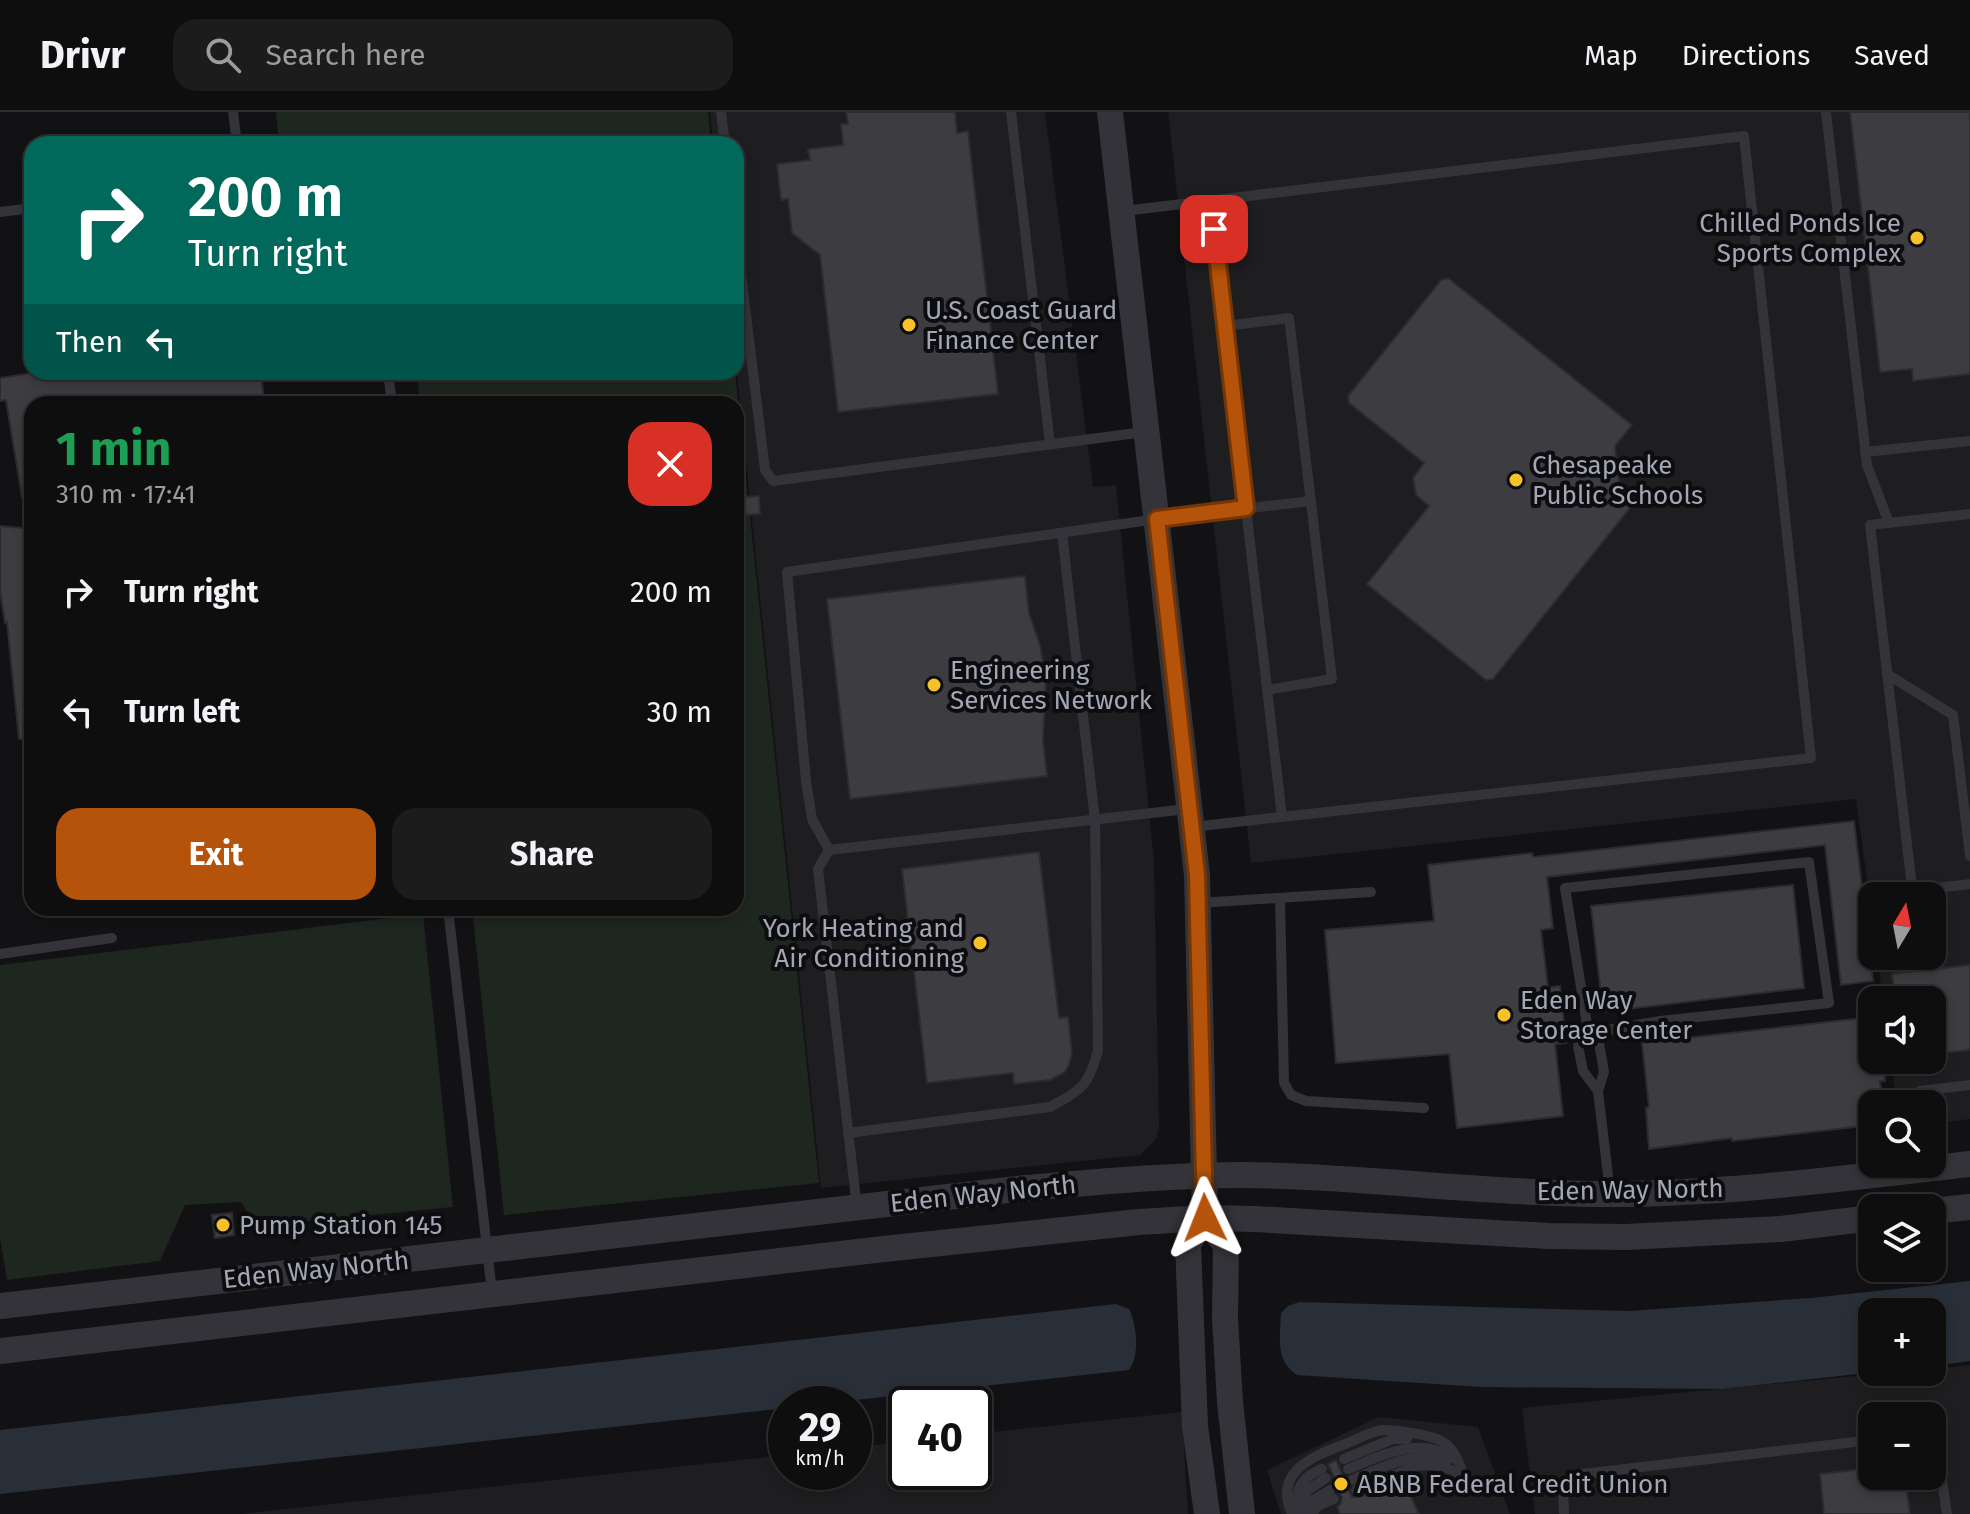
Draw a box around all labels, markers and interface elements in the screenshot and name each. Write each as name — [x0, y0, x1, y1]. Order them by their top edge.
search box — [173, 19, 733, 91]
text: Drivr — [40, 32, 125, 78]
icon: search — [201, 33, 245, 77]
text: Search here — [265, 37, 426, 73]
text: Map — [1584, 39, 1638, 72]
text: Directions — [1682, 39, 1810, 72]
text: Saved — [1854, 39, 1930, 72]
text: 200 m — [188, 164, 343, 231]
icon: right — [56, 168, 160, 272]
pin — [1180, 195, 1248, 263]
icon: arrive — [1192, 207, 1236, 251]
place label: Chilled Ponds Ice Sports Complex — [1699, 208, 1901, 269]
marker: Chilled Ponds Ice Sports Complex — [1908, 229, 1926, 247]
text: Turn right — [188, 232, 348, 276]
place label: U.S. Coast Guard Finance Center — [925, 295, 1117, 356]
marker: U.S. Coast Guard Finance Center — [900, 316, 918, 334]
icon: left — [139, 320, 183, 364]
text: Then — [56, 324, 123, 360]
text: 1 min — [56, 420, 171, 478]
button: close — [628, 422, 712, 506]
place label: Chesapeake Public Schools — [1532, 450, 1703, 511]
marker: Chesapeake Public Schools — [1507, 471, 1525, 489]
text: 310 m · 17:41 — [56, 479, 196, 510]
icon: right — [56, 570, 100, 614]
text: Turn right — [124, 574, 259, 610]
text: 200 m — [630, 574, 712, 610]
place label: Engineering Services Network — [950, 655, 1153, 716]
marker: Engineering Services Network — [925, 676, 943, 694]
icon: left — [56, 690, 100, 734]
text: Turn left — [124, 694, 240, 730]
text: 30 m — [647, 694, 712, 730]
button: Exit — [56, 808, 376, 900]
button: Share — [392, 808, 712, 900]
north arrow — [1858, 882, 1946, 970]
map controls — [1858, 882, 1946, 1490]
place label: York Heating and Air Conditioning — [763, 913, 964, 974]
marker: York Heating and Air Conditioning — [971, 934, 989, 952]
place label: Eden Way Storage Center — [1520, 985, 1692, 1046]
button: sound — [1858, 986, 1946, 1074]
marker: Eden Way Storage Center — [1495, 1006, 1513, 1024]
button: search — [1858, 1090, 1946, 1178]
street label: Eden Way North — [888, 1169, 1078, 1219]
street label: Eden Way North — [1536, 1173, 1724, 1207]
position arrow — [1163, 1176, 1247, 1260]
button: layers — [1858, 1194, 1946, 1282]
place label: Pump Station 145 — [239, 1210, 443, 1241]
marker: Pump Station 145 — [214, 1216, 232, 1234]
street label: Eden Way North — [221, 1245, 411, 1295]
button: + — [1858, 1298, 1946, 1386]
speed limit sign: 40 — [888, 1386, 992, 1490]
button: − — [1858, 1402, 1946, 1490]
text: 29 — [799, 1404, 841, 1452]
text: km/h — [795, 1446, 845, 1470]
place label: ABNB Federal Credit Union — [1357, 1469, 1668, 1500]
marker: ABNB Federal Credit Union — [1332, 1475, 1350, 1493]

